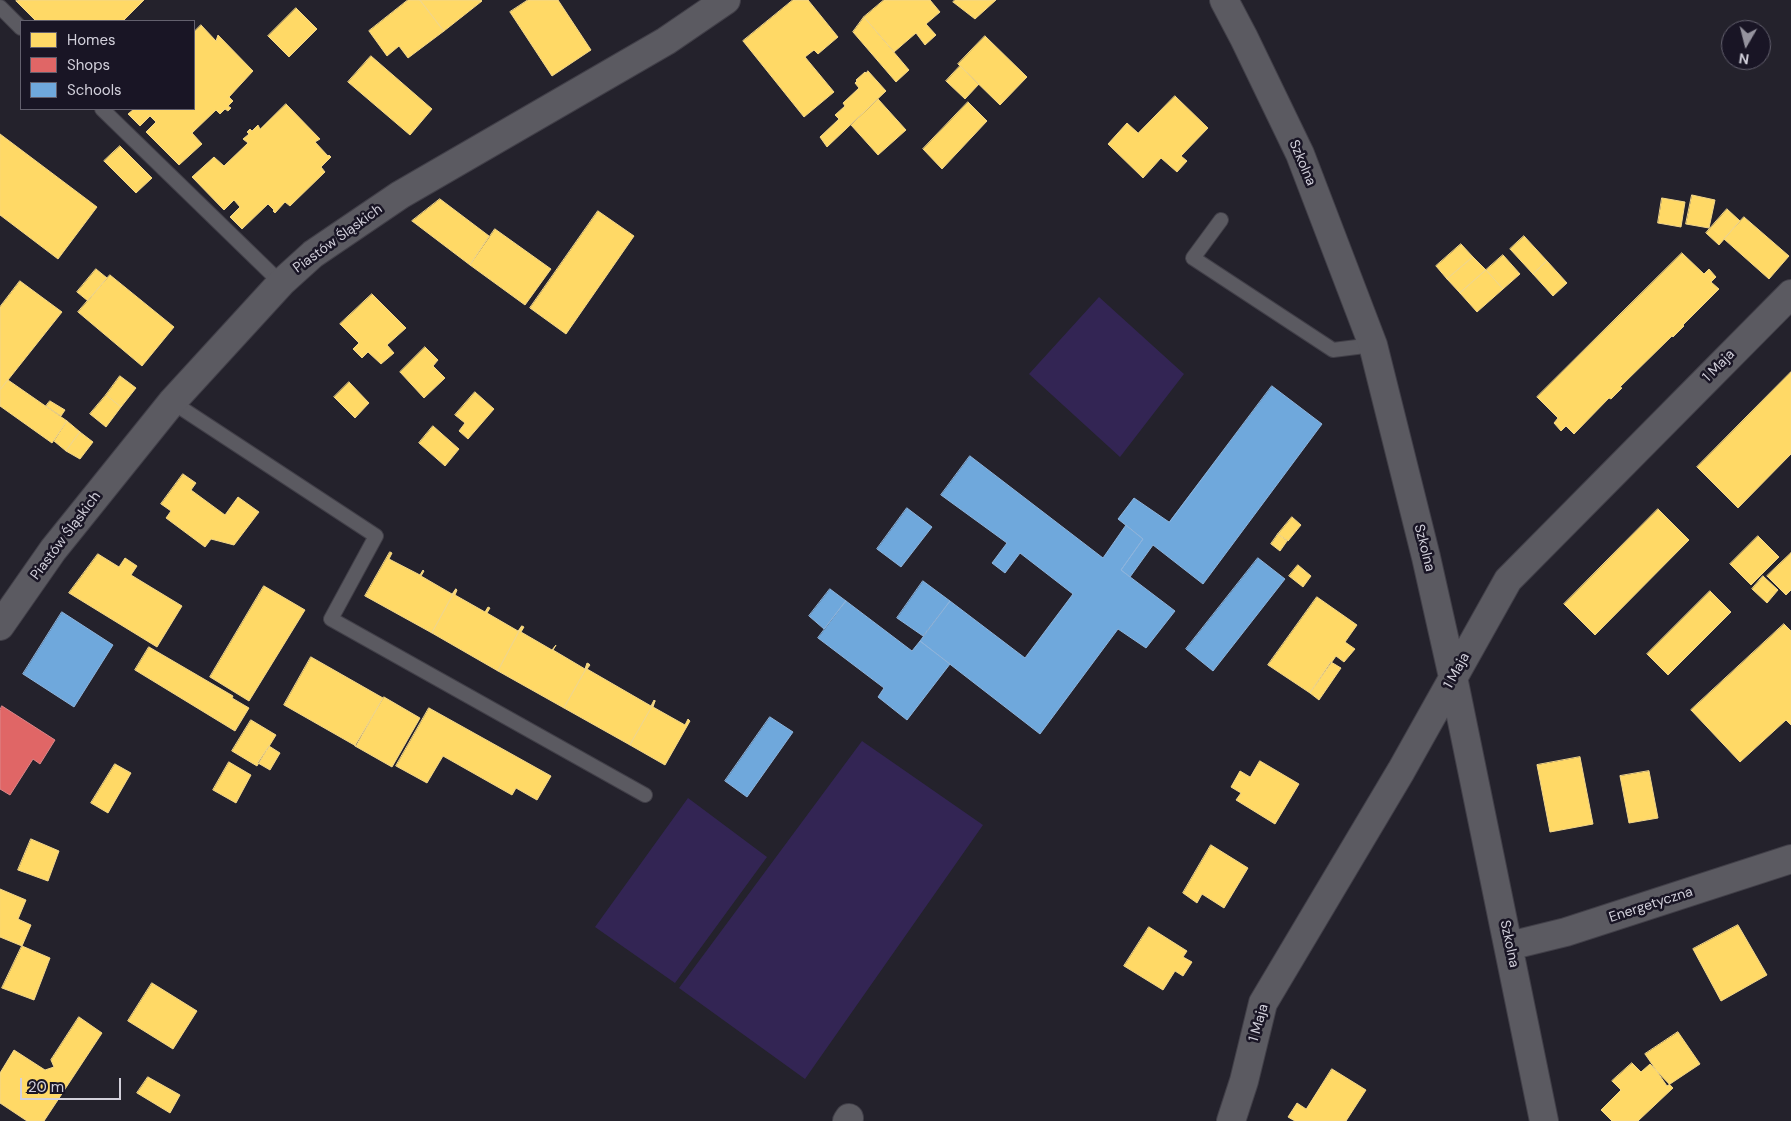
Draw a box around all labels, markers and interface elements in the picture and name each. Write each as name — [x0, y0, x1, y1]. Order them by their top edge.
legend — [20, 20, 195, 110]
north arrow — [1721, 20, 1771, 70]
text: Homes — [67, 30, 116, 50]
text: N — [1738, 49, 1750, 68]
text: Shops — [67, 55, 110, 75]
text: Schools — [67, 80, 122, 100]
street label: Szkolna — [1285, 138, 1319, 188]
street label: Piastów Śląskich — [290, 201, 386, 277]
street label: 1 Maja — [1699, 346, 1739, 386]
street label: Piastów Śląskich — [27, 489, 105, 583]
street label: Szkolna — [1410, 523, 1438, 573]
street label: 1 Maja — [1440, 650, 1474, 692]
street label: Energetyczna — [1607, 884, 1695, 926]
street label: Szkolna — [1496, 919, 1522, 969]
street label: 1 Maja — [1246, 1002, 1272, 1044]
scale bar — [22, 1068, 124, 1100]
text: 20 m — [28, 1077, 64, 1097]

